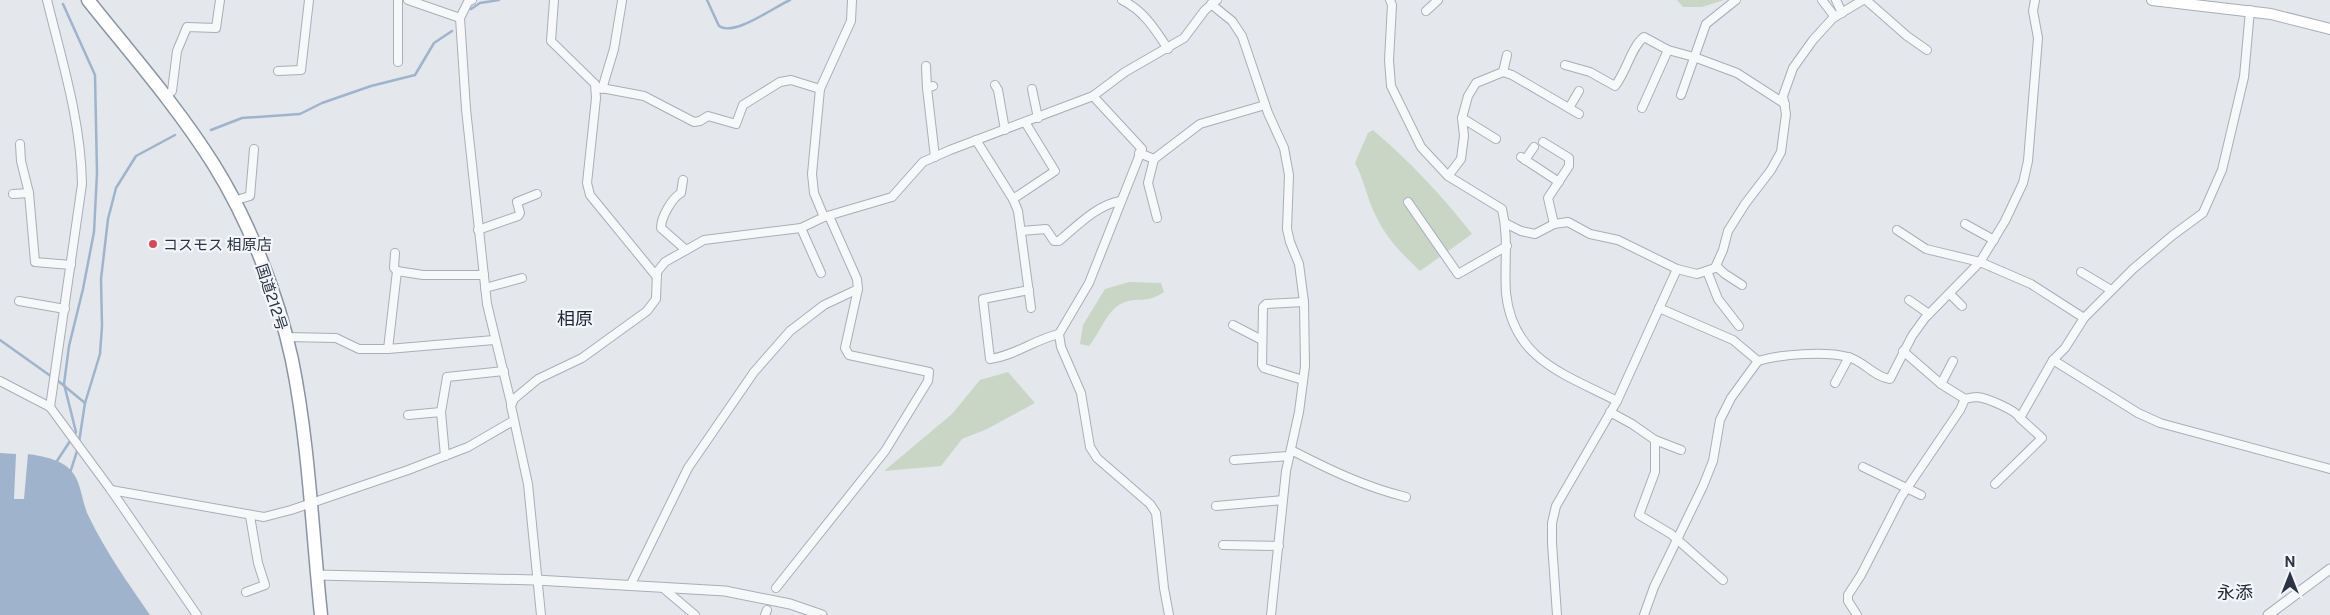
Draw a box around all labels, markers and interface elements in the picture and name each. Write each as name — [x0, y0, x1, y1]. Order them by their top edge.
place label: コスモス 相原店 — [163, 236, 272, 253]
marker: コスモス 相原店 — [147, 238, 159, 250]
street label: 国道212号 — [253, 262, 291, 332]
district label: 相原 — [557, 308, 593, 329]
north arrow — [2265, 550, 2315, 600]
text: N — [2285, 554, 2295, 570]
district label: 永添 — [2217, 582, 2253, 603]

